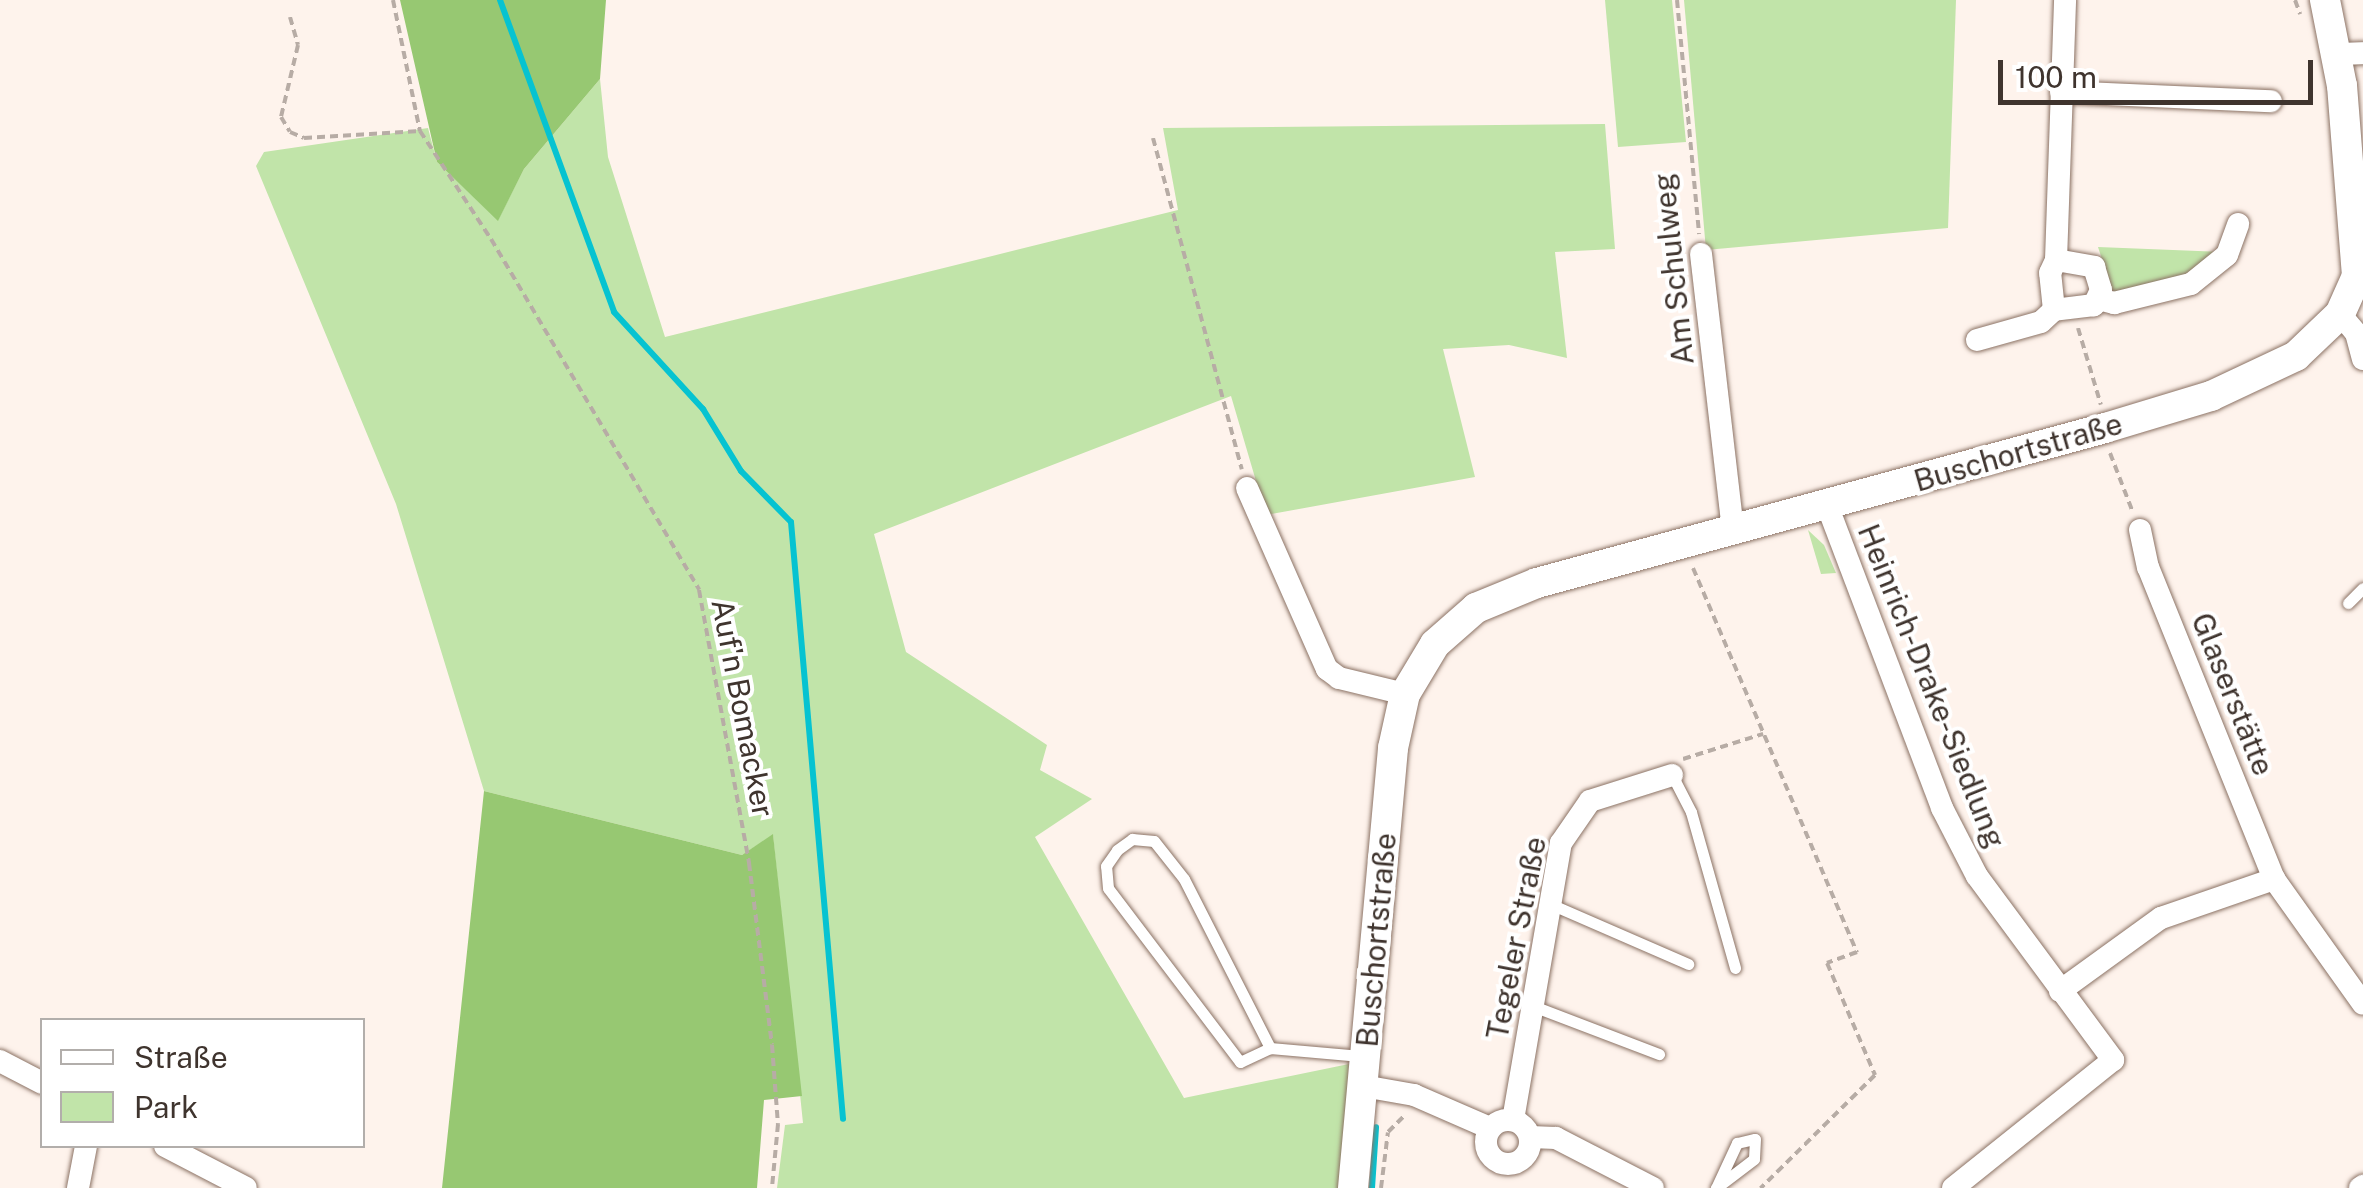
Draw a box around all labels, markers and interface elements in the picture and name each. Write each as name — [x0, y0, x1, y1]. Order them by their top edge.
scale bar — [2003, 40, 2318, 102]
text: 100 m — [2015, 59, 2097, 95]
street label: Am Schulweg — [1645, 171, 1701, 367]
street label: Buschortstraße — [1910, 405, 2126, 499]
street label: Heinrich-Drake-Siedlung — [1850, 519, 2014, 853]
street label: Auf'n Bomacker — [704, 596, 782, 820]
street label: Glaserstätte — [2184, 608, 2282, 780]
street label: Buschortstraße — [1349, 831, 1403, 1049]
street label: Tegeler Straße — [1479, 834, 1553, 1042]
legend — [40, 1018, 365, 1148]
text: Straße — [134, 1039, 228, 1075]
text: Park — [134, 1089, 198, 1125]

